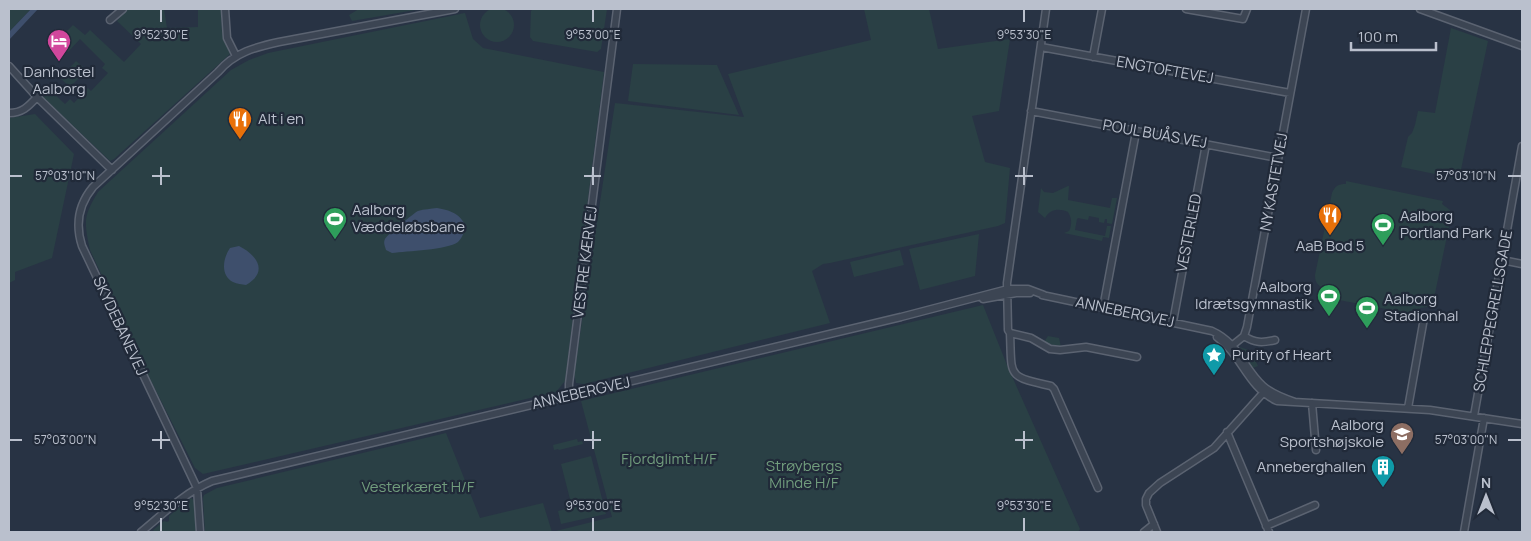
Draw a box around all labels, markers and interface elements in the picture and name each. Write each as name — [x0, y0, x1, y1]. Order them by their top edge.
scale bar — [1351, 20, 1436, 52]
text: 9°52'30"E — [134, 26, 188, 43]
text: 9°53'00"E — [565, 26, 621, 43]
text: 9°53'30"E — [997, 26, 1051, 43]
text: 100 m — [1358, 26, 1398, 47]
hotel icon: Danhostel Aalborg — [46, 28, 72, 62]
street label: ENGTOFTEVEJ — [1115, 51, 1215, 88]
place label: Danhostel Aalborg — [24, 61, 94, 99]
restaurant icon: Alt i en — [227, 106, 253, 140]
place label: Alt i en — [258, 108, 304, 129]
street label: POUL BUÅS VEJ — [1101, 114, 1209, 153]
street label: NY KASTETVEJ — [1255, 131, 1292, 233]
text: 57°03'10"N — [35, 167, 95, 184]
text: 57°03'10"N — [1436, 167, 1496, 184]
street label: VESTERLED — [1171, 192, 1206, 274]
place label: Aalborg Væddeløbsbane — [352, 199, 465, 237]
restaurant icon: AaB Bod 5 — [1317, 202, 1343, 236]
street label: VESTRE KÆRVEJ — [567, 205, 602, 319]
place label: Aalborg Portland Park — [1400, 205, 1492, 243]
sports icon: Aalborg Væddeløbsbane — [322, 206, 348, 240]
sports icon: Aalborg Portland Park — [1370, 212, 1396, 246]
street label: SCHLEPPEGRELLSGADE — [1468, 228, 1517, 394]
place label: AaB Bod 5 — [1296, 235, 1364, 256]
street label: SKYDEBANEVEJ — [88, 273, 153, 379]
place label: Aalborg Idrætsgymnastik — [1195, 276, 1313, 314]
sports icon: Aalborg Idrætsgymnastik — [1316, 283, 1342, 317]
place label: Aalborg Stadionhal — [1384, 288, 1459, 326]
street label: ANNEBERGVEJ — [1074, 291, 1176, 332]
sports icon: Aalborg Stadionhal — [1354, 295, 1380, 329]
place icon: Purity of Heart — [1201, 342, 1227, 376]
place label: Purity of Heart — [1232, 344, 1331, 365]
street label: ANNEBERGVEJ — [530, 371, 632, 414]
place label: Aalborg Sportshøjskole — [1280, 414, 1384, 452]
school or university icon: Aalborg Sportshøjskole — [1389, 421, 1415, 455]
text: 57°03'00"N — [34, 431, 96, 448]
text: 57°03'00"N — [1435, 431, 1497, 448]
park label: Fjordglimt H/F — [621, 448, 717, 469]
building icon: Anneberghallen — [1370, 454, 1396, 488]
park label: Strøybergs Minde H/F — [766, 455, 842, 493]
place label: Anneberghallen — [1257, 456, 1366, 477]
north arrow — [1461, 471, 1511, 521]
text: N — [1481, 473, 1491, 492]
park label: Vesterkæret H/F — [362, 476, 475, 497]
text: 9°52'30"E — [134, 497, 188, 514]
text: 9°53'00"E — [565, 497, 621, 514]
text: 9°53'30"E — [997, 497, 1051, 514]

